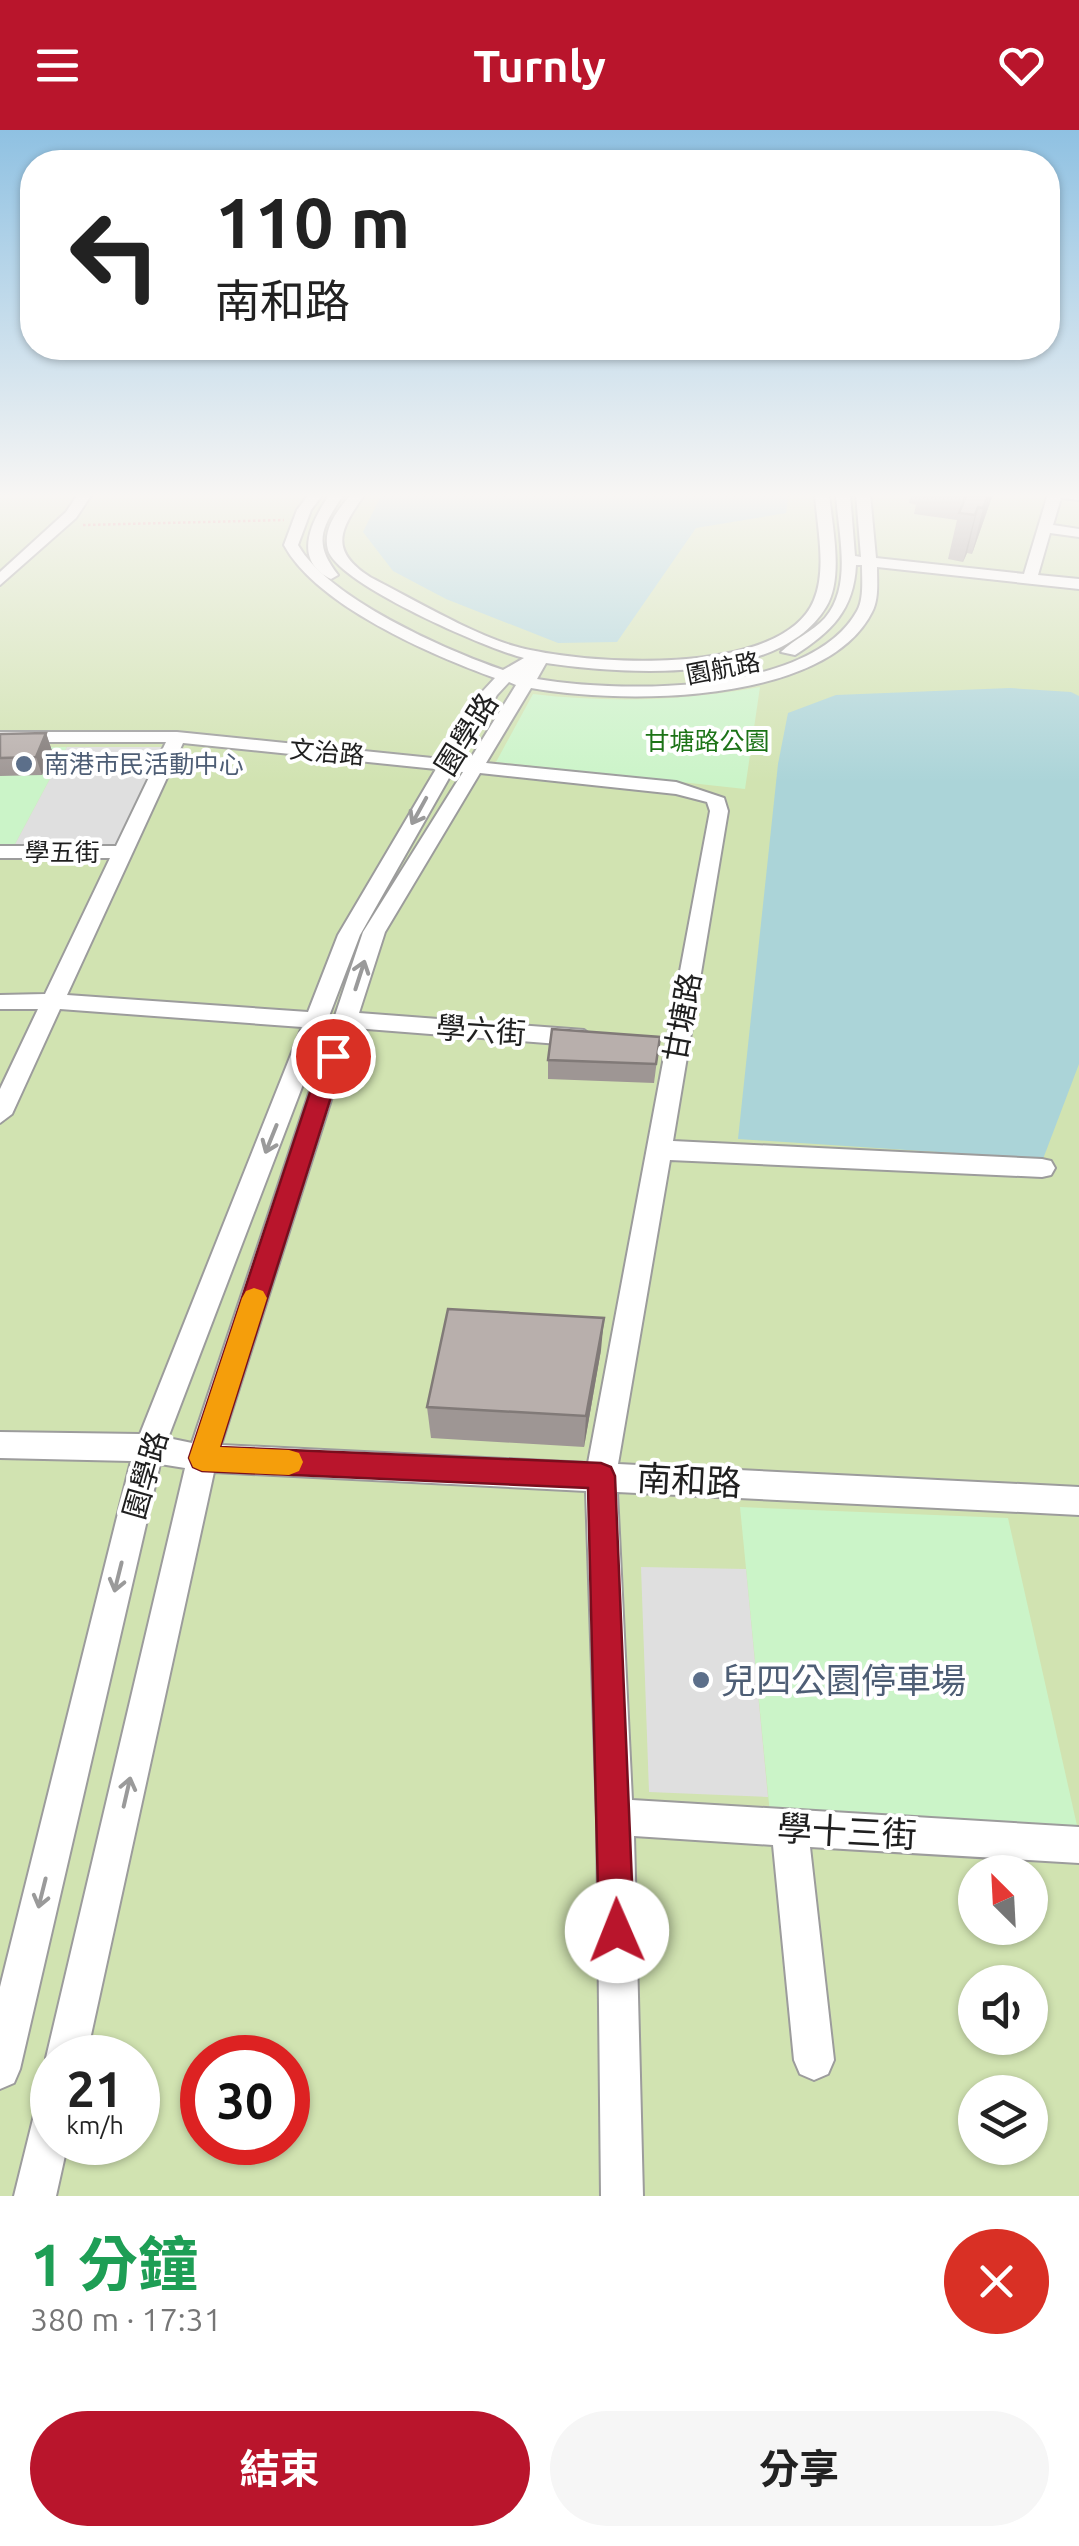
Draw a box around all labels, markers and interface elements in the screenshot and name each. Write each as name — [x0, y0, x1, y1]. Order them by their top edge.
icon: menu — [30, 38, 85, 93]
icon: heart — [994, 38, 1049, 93]
text: Turnly — [473, 40, 606, 91]
text: 110 m — [215, 183, 410, 261]
icon: left — [50, 190, 180, 320]
text: 南和路 — [215, 275, 350, 326]
street label: 園航路 — [684, 647, 762, 689]
street label: 園學路 — [428, 687, 504, 781]
park label: 甘塘路公園 — [644, 727, 770, 755]
street label: 文治路 — [288, 735, 366, 769]
place label: 南港市民活動中心 — [44, 750, 244, 778]
marker: 南港市民活動中心 — [13, 753, 35, 775]
one-way arrow — [409, 797, 429, 825]
street label: 學五街 — [24, 838, 100, 866]
one-way arrow — [352, 960, 370, 992]
street label: 甘塘路 — [657, 970, 707, 1064]
street label: 學六街 — [435, 1010, 527, 1050]
pin — [291, 1014, 376, 1099]
icon: arrive — [306, 1029, 361, 1084]
one-way arrow — [261, 1123, 279, 1153]
street label: 園學路 — [116, 1427, 174, 1523]
street label: 南和路 — [636, 1457, 742, 1503]
one-way arrow — [108, 1560, 126, 1592]
place label: 兒四公園停車場 — [721, 1660, 966, 1700]
marker: 兒四公園停車場 — [690, 1669, 712, 1691]
one-way arrow — [118, 1777, 137, 1809]
street label: 學十三街 — [776, 1807, 918, 1855]
north arrow — [958, 1855, 1048, 1945]
map controls — [958, 1855, 1048, 2165]
one-way arrow — [32, 1876, 50, 1908]
position arrow — [565, 1879, 669, 1983]
button: sound — [958, 1965, 1048, 2055]
speed limit sign: 30 — [180, 2035, 310, 2165]
text: 21 — [67, 2060, 123, 2116]
button: layers — [958, 2075, 1048, 2165]
text: km/h — [66, 2111, 124, 2139]
button: close — [944, 2229, 1049, 2334]
text: 1 分鐘 — [30, 2230, 198, 2297]
text: 380 m · 17:31 — [30, 2301, 222, 2337]
button: 結束 — [30, 2411, 530, 2526]
button: 分享 — [550, 2411, 1049, 2526]

